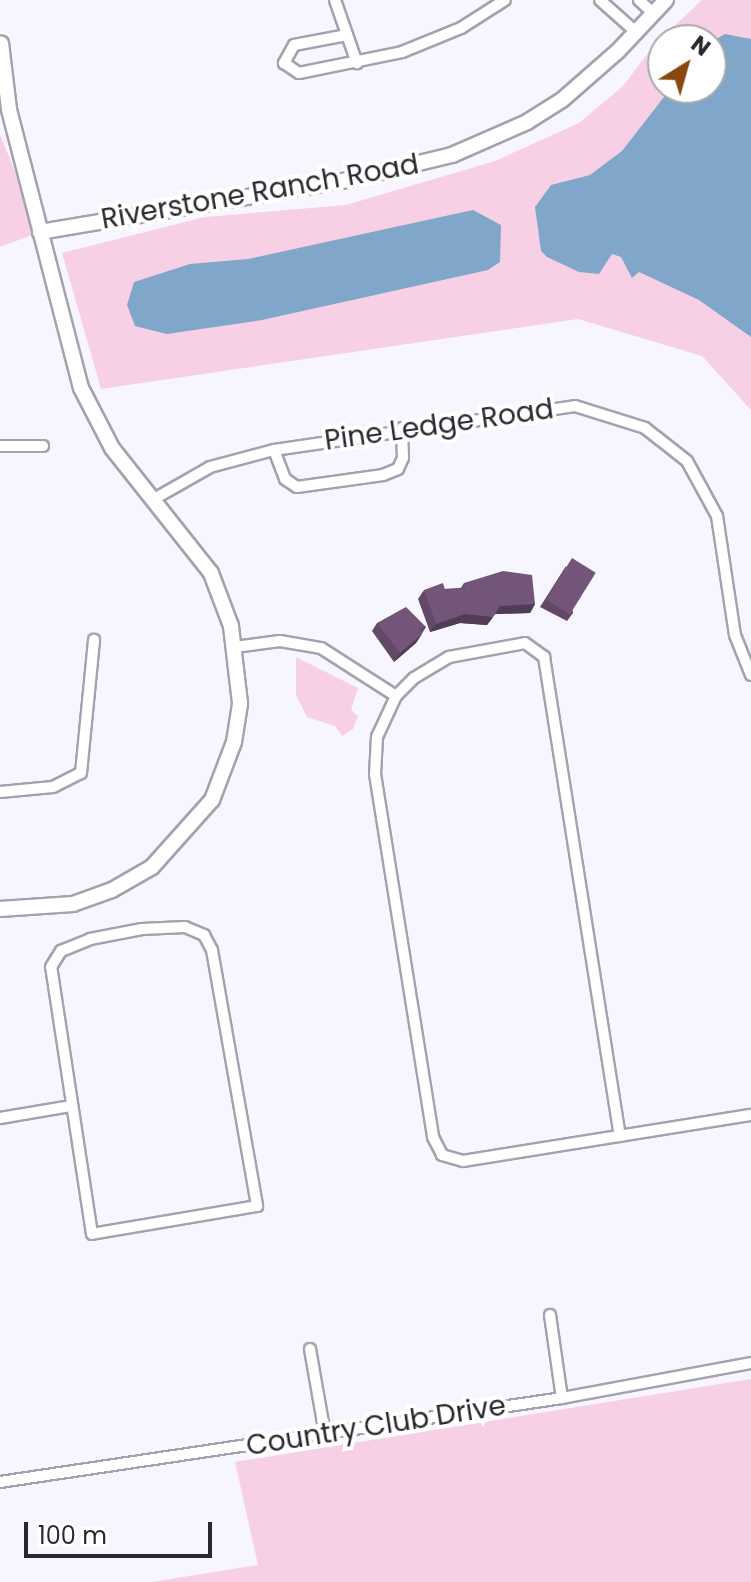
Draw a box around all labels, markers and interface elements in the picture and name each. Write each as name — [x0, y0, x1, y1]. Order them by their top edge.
north arrow — [647, 24, 727, 104]
text: N — [685, 29, 716, 63]
street label: Riverstone Ranch Road — [99, 148, 421, 236]
street label: Pine Ledge Road — [322, 392, 556, 458]
street label: Country Club Drive — [244, 1389, 508, 1463]
scale bar — [28, 1506, 216, 1556]
text: 100 m — [38, 1519, 107, 1552]

